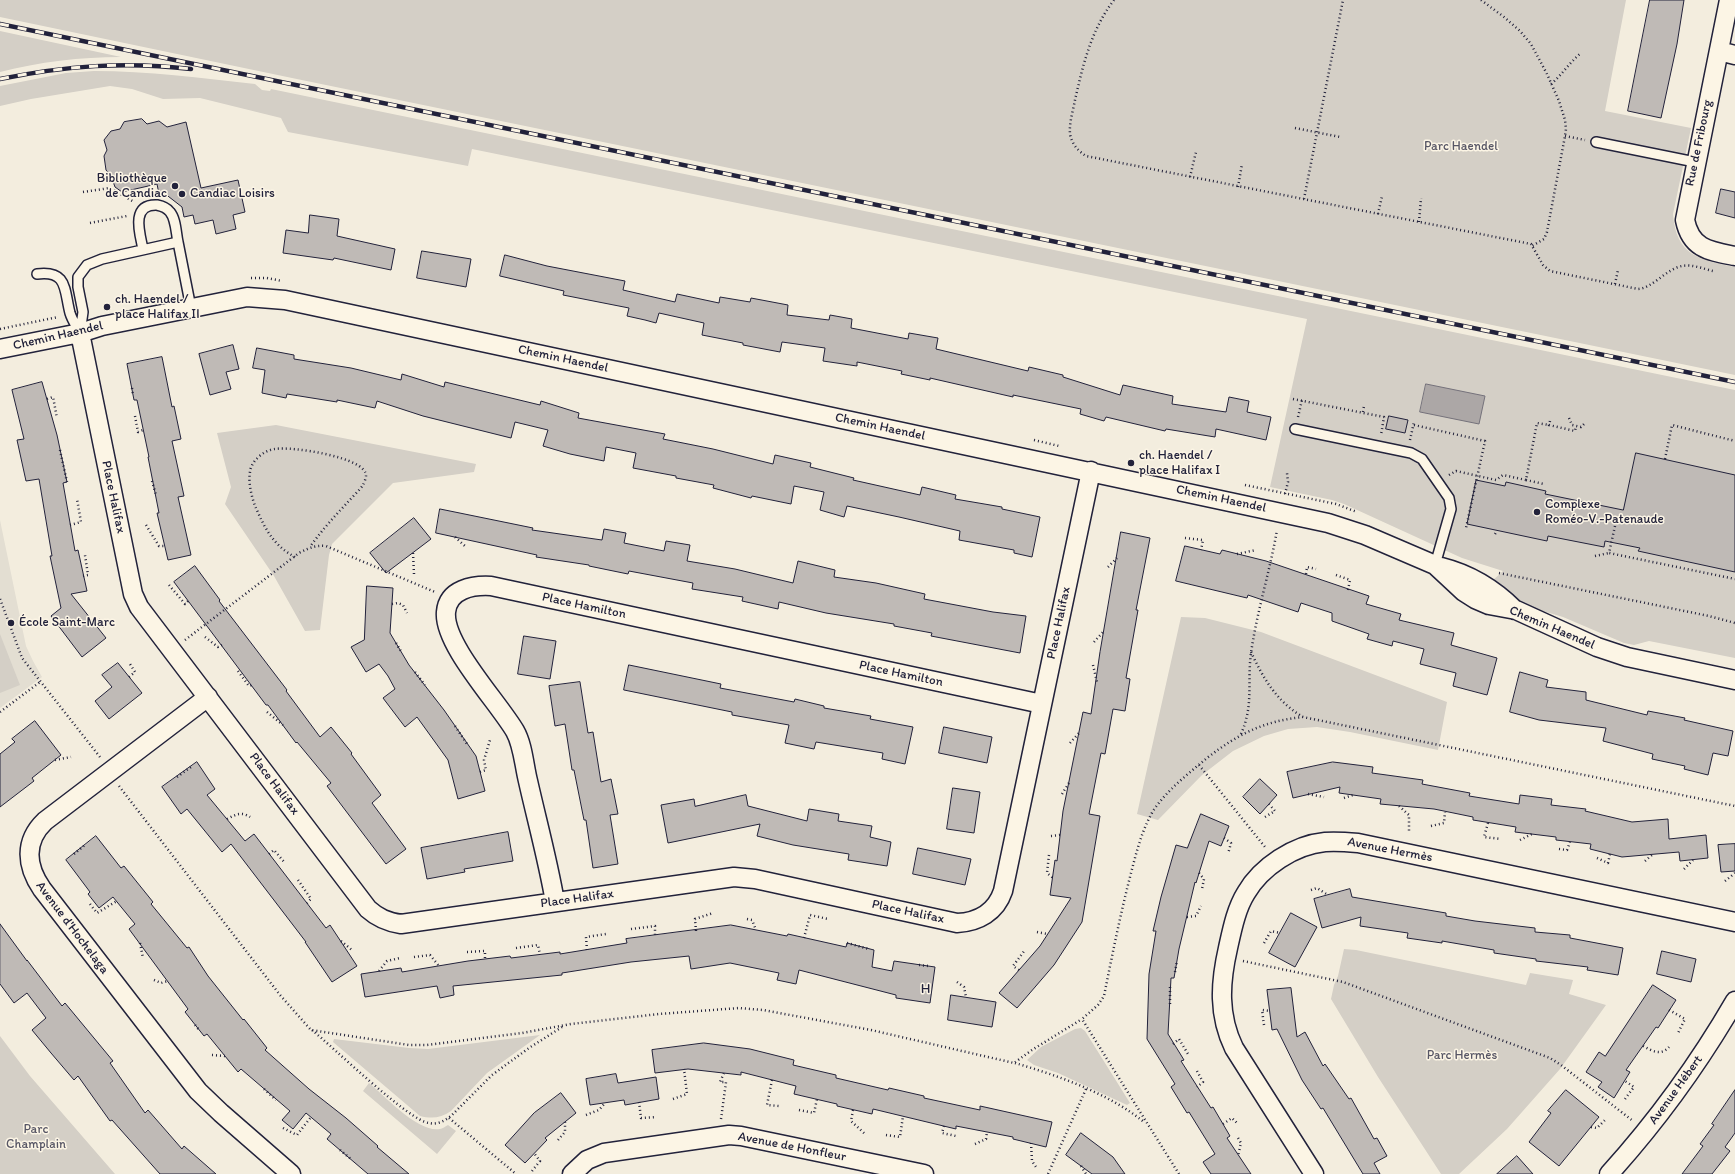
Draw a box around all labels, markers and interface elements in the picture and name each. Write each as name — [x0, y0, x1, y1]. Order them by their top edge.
street label: Rue de Fribourg — [1682, 98, 1716, 188]
park label: Parc Haendel — [1424, 139, 1498, 155]
place label: Bibliothèque de Candiac — [97, 171, 167, 202]
marker: Bibliothèque de Candiac — [170, 181, 180, 191]
place label: Candiac Loisirs — [190, 186, 275, 202]
marker: Candiac Loisirs — [177, 189, 187, 199]
place label: ch. Haendel / place Halifax II — [115, 292, 200, 323]
marker: ch. Haendel / place Halifax II — [102, 302, 112, 312]
street label: Chemin Haendel — [12, 318, 104, 354]
street label: Chemin Haendel — [516, 342, 610, 376]
street label: Chemin Haendel — [833, 410, 927, 444]
place label: ch. Haendel / place Halifax I — [1139, 448, 1220, 479]
marker: ch. Haendel / place Halifax I — [1126, 458, 1136, 468]
street label: Place Halifax — [98, 459, 128, 535]
street label: Chemin Haendel — [1174, 482, 1268, 516]
place label: Complexe Roméo-V.-Patenaude — [1545, 497, 1664, 528]
marker: Complexe Roméo-V.-Patenaude — [1532, 507, 1542, 517]
street label: Place Halifax — [1044, 585, 1074, 661]
street label: Place Hamilton — [541, 589, 627, 623]
street label: Chemin Haendel — [1507, 603, 1597, 653]
place label: École Saint-Marc — [19, 615, 115, 631]
marker: École Saint-Marc — [6, 618, 16, 628]
street label: Place Hamilton — [858, 657, 944, 691]
street label: Place Halifax — [246, 750, 302, 818]
street label: Avenue Hermès — [1346, 834, 1434, 866]
street label: Avenue d'Hochelaga — [32, 879, 112, 977]
street label: Place Halifax — [539, 886, 615, 912]
street label: Place Halifax — [870, 897, 946, 927]
district label: H — [921, 981, 931, 997]
park label: Parc Hermès — [1427, 1048, 1497, 1064]
street label: Avenue Hébert — [1646, 1052, 1706, 1128]
park label: Parc Champlain — [6, 1122, 66, 1153]
street label: Avenue de Honfleur — [737, 1129, 847, 1165]

